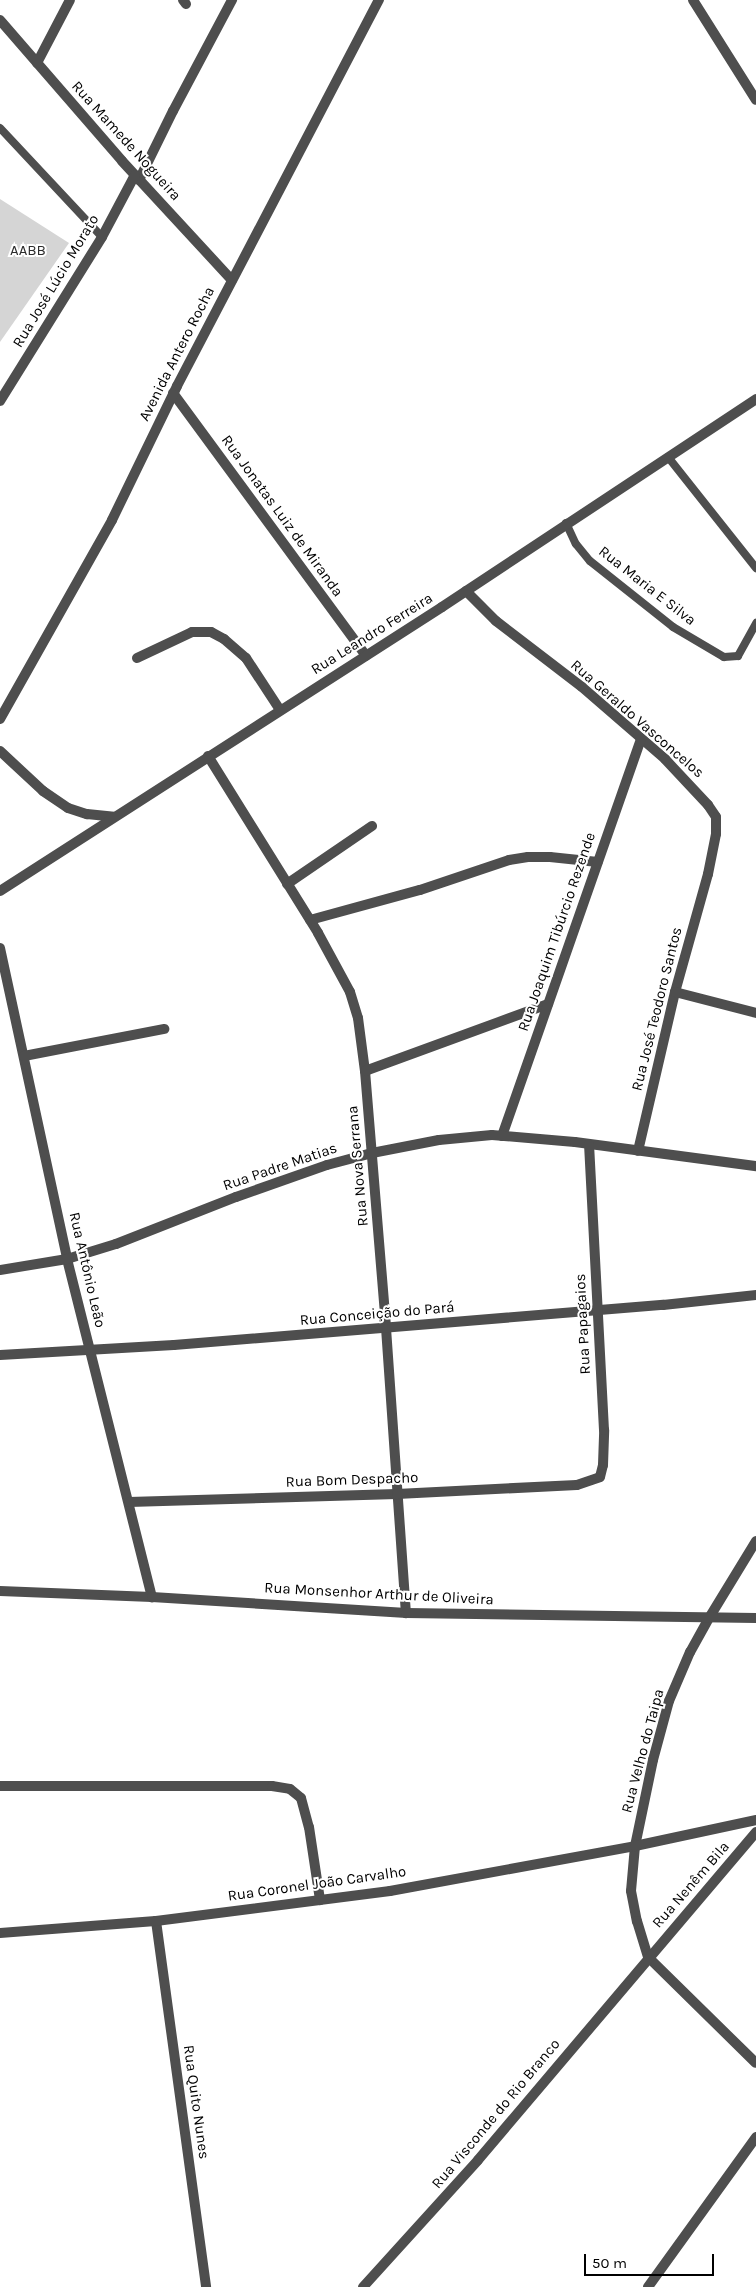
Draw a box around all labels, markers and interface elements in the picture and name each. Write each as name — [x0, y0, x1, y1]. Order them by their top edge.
street label: Rua Mamede Nogueira — [68, 77, 184, 205]
street label: Rua José Lúcio Morato — [9, 211, 103, 351]
park label: AABB — [10, 242, 46, 260]
street label: Avenida Antero Rocha — [135, 284, 219, 424]
street label: Rua Jonatas Luiz de Miranda — [217, 432, 347, 600]
street label: Rua Maria E Silva — [595, 542, 699, 630]
street label: Rua Leandro Ferreira — [308, 589, 436, 679]
street label: Rua Geraldo Vasconcelos — [567, 656, 707, 782]
street label: Rua Joaquim Tibúrcio Rezende — [514, 830, 600, 1034]
street label: Rua José Teodoro Santos — [628, 925, 686, 1093]
street label: Rua Nova Serrana — [344, 1105, 372, 1227]
street label: Rua Padre Matias — [221, 1139, 339, 1195]
street label: Rua Antônio Leão — [65, 1210, 109, 1330]
street label: Rua Papagaios — [571, 1273, 595, 1375]
street label: Rua Conceição do Pará — [299, 1298, 455, 1330]
street label: Rua Bom Despacho — [285, 1469, 419, 1491]
street label: Rua Monsenhor Arthur de Oliveira — [264, 1579, 494, 1609]
street label: Rua Velho do Taipa — [618, 1687, 668, 1815]
street label: Rua Nenêm Bila — [649, 1838, 733, 1932]
street label: Rua Coronel João Carvalho — [227, 1863, 407, 1905]
street label: Rua Visconde do Rio Branco — [428, 2035, 564, 2193]
street label: Rua Quito Nunes — [179, 2044, 213, 2160]
scale bar — [586, 2244, 716, 2276]
text: 50 m — [592, 2254, 627, 2272]

